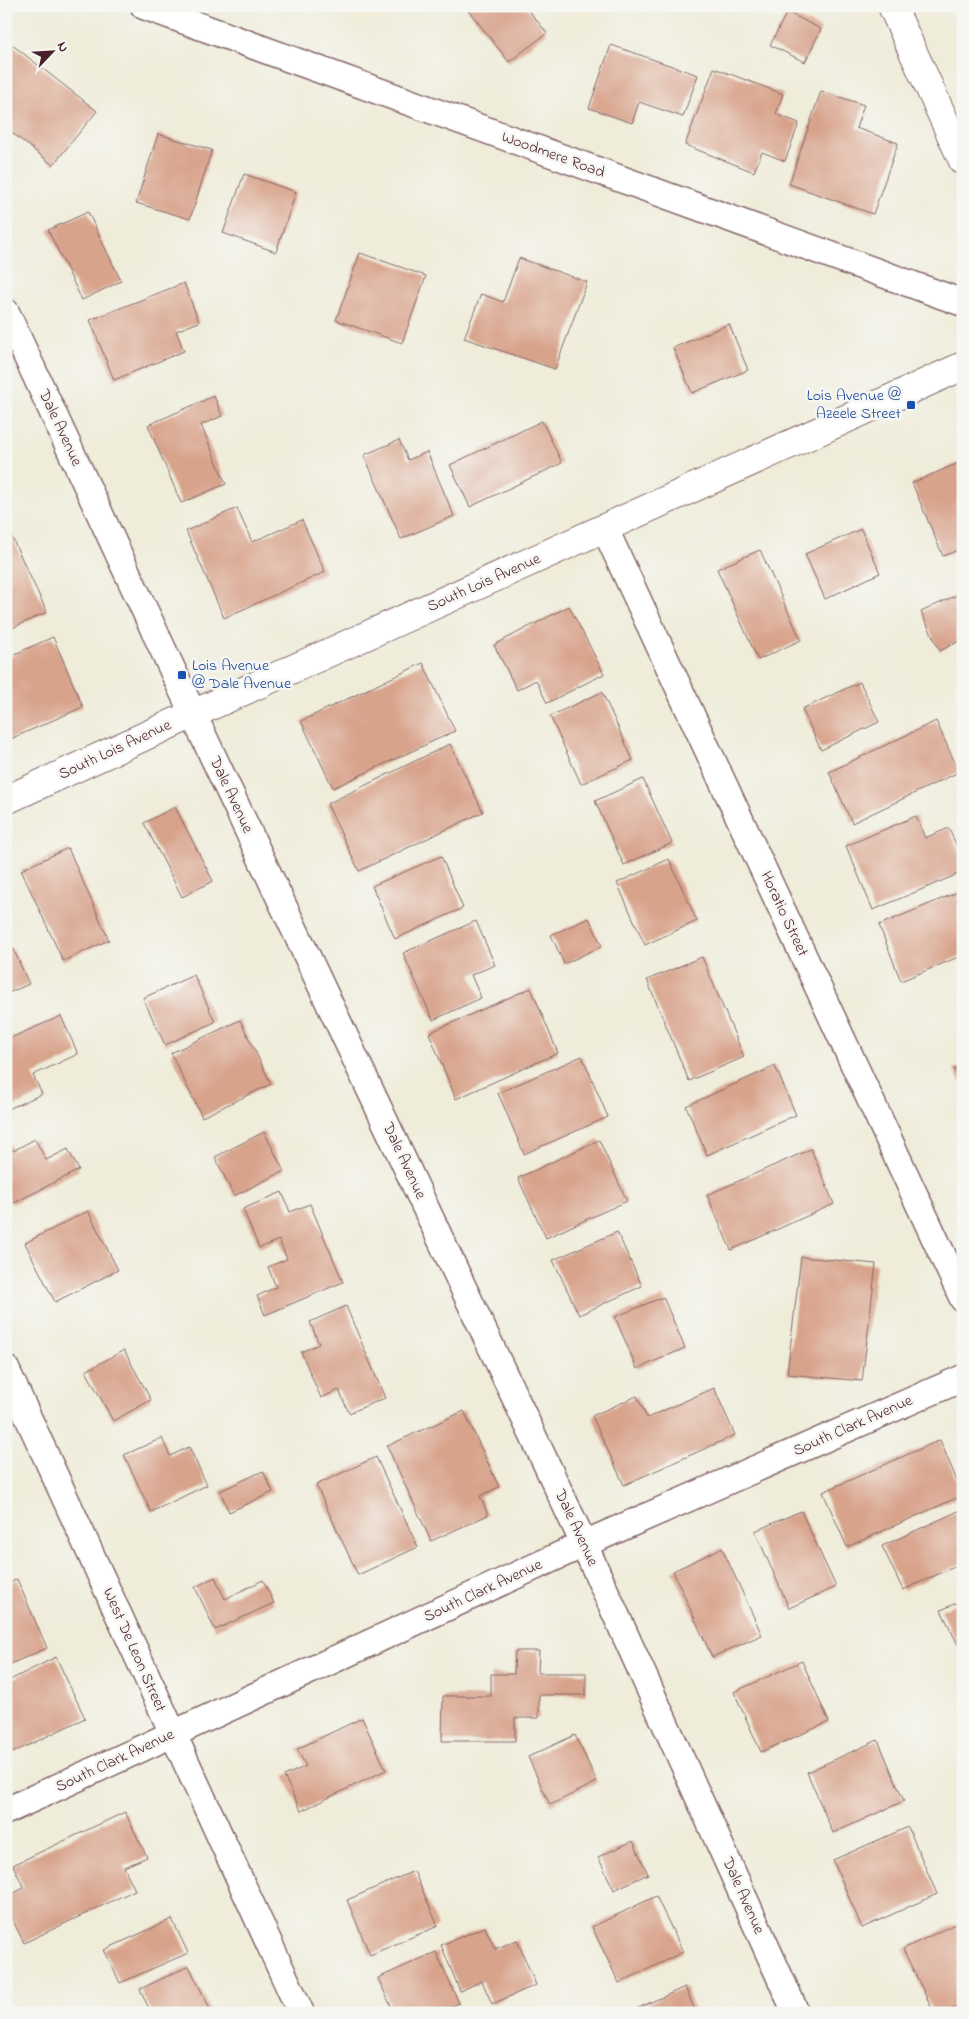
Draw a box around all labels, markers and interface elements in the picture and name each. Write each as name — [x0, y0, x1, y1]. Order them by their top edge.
north arrow — [28, 28, 78, 78]
text: N — [51, 38, 74, 56]
street label: Woodmere Road — [498, 125, 608, 185]
place label: Lois Avenue @ Azeele Street — [807, 384, 902, 426]
street label: Dale Avenue — [31, 385, 89, 471]
marker: Lois Avenue @ Azeele Street — [905, 399, 917, 411]
street label: South Lois Avenue — [423, 547, 545, 619]
place label: Lois Avenue @ Dale Avenue — [192, 654, 292, 696]
marker: Lois Avenue @ Dale Avenue — [176, 669, 188, 681]
street label: South Lois Avenue — [55, 713, 176, 787]
street label: Dale Avenue — [202, 752, 260, 838]
street label: Horatio Street — [754, 867, 815, 961]
street label: Dale Avenue — [375, 1118, 433, 1204]
street label: South Clark Avenue — [789, 1389, 917, 1463]
street label: Dale Avenue — [547, 1485, 605, 1571]
street label: South Clark Avenue — [420, 1553, 547, 1629]
street label: West De Leon Street — [96, 1584, 172, 1716]
street label: South Clark Avenue — [52, 1723, 179, 1799]
street label: Dale Avenue — [715, 1853, 771, 1939]

